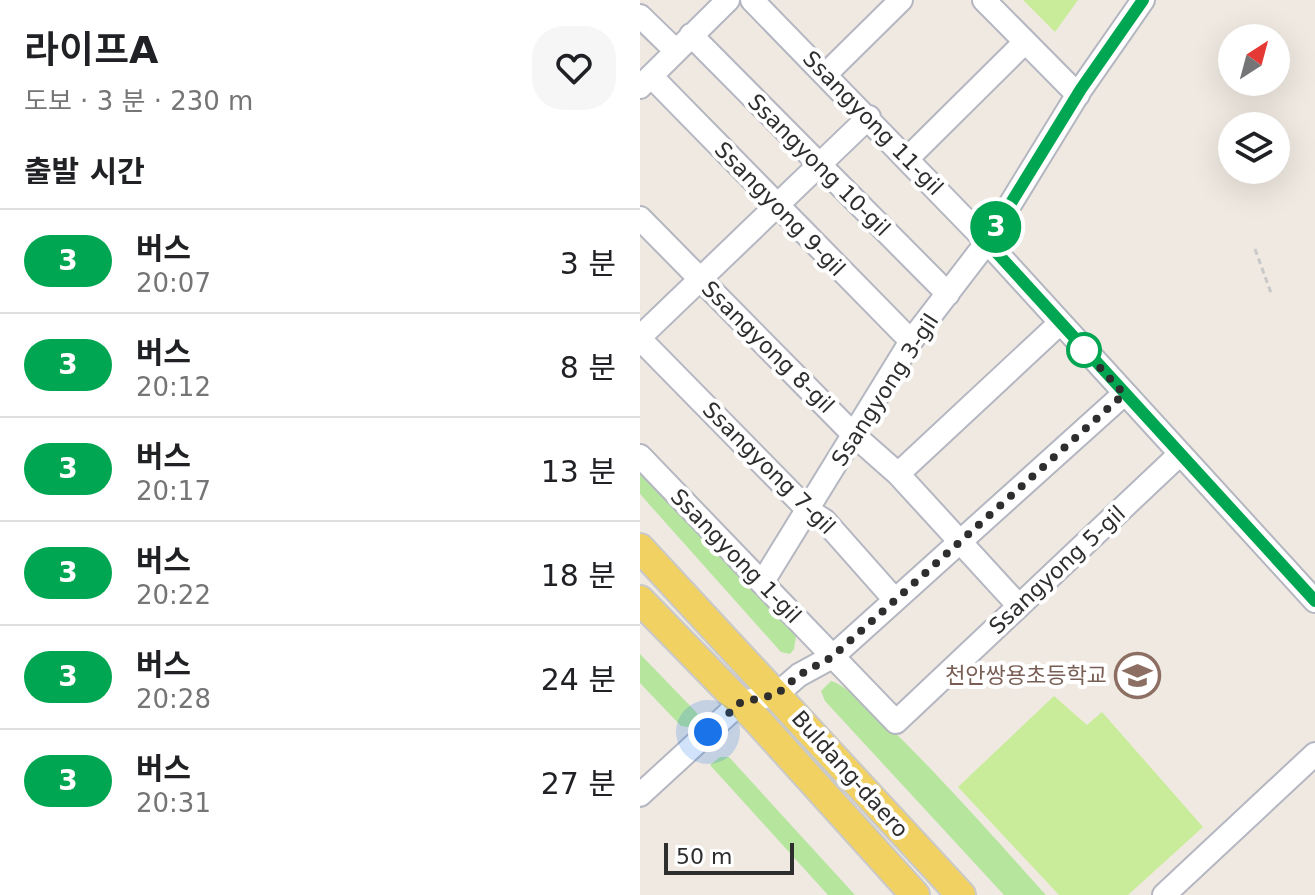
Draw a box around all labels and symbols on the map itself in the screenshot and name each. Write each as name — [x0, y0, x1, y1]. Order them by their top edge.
north arrow — [1218, 24, 1290, 96]
street label: Ssangyong 11-gil — [798, 46, 948, 200]
street label: Ssangyong 10-gil — [743, 89, 895, 241]
street label: Ssangyong 9-gil — [710, 137, 850, 281]
line badge: 3 — [970, 201, 1022, 253]
street label: Ssangyong 8-gil — [697, 276, 839, 418]
street label: Ssangyong 3-gil — [826, 309, 944, 471]
unlabelled marker — [1067, 333, 1101, 367]
street label: Ssangyong 7-gil — [698, 397, 840, 539]
street label: Ssangyong 1-gil — [666, 484, 806, 628]
street label: Ssangyong 5-gil — [984, 501, 1130, 639]
school or university icon: 천안쌍용초등학교 — [1114, 651, 1162, 699]
place label: 천안쌍용초등학교 — [945, 663, 1107, 688]
street label: Buldang-daero — [787, 706, 913, 842]
your location — [688, 712, 728, 752]
scale bar — [664, 839, 794, 875]

